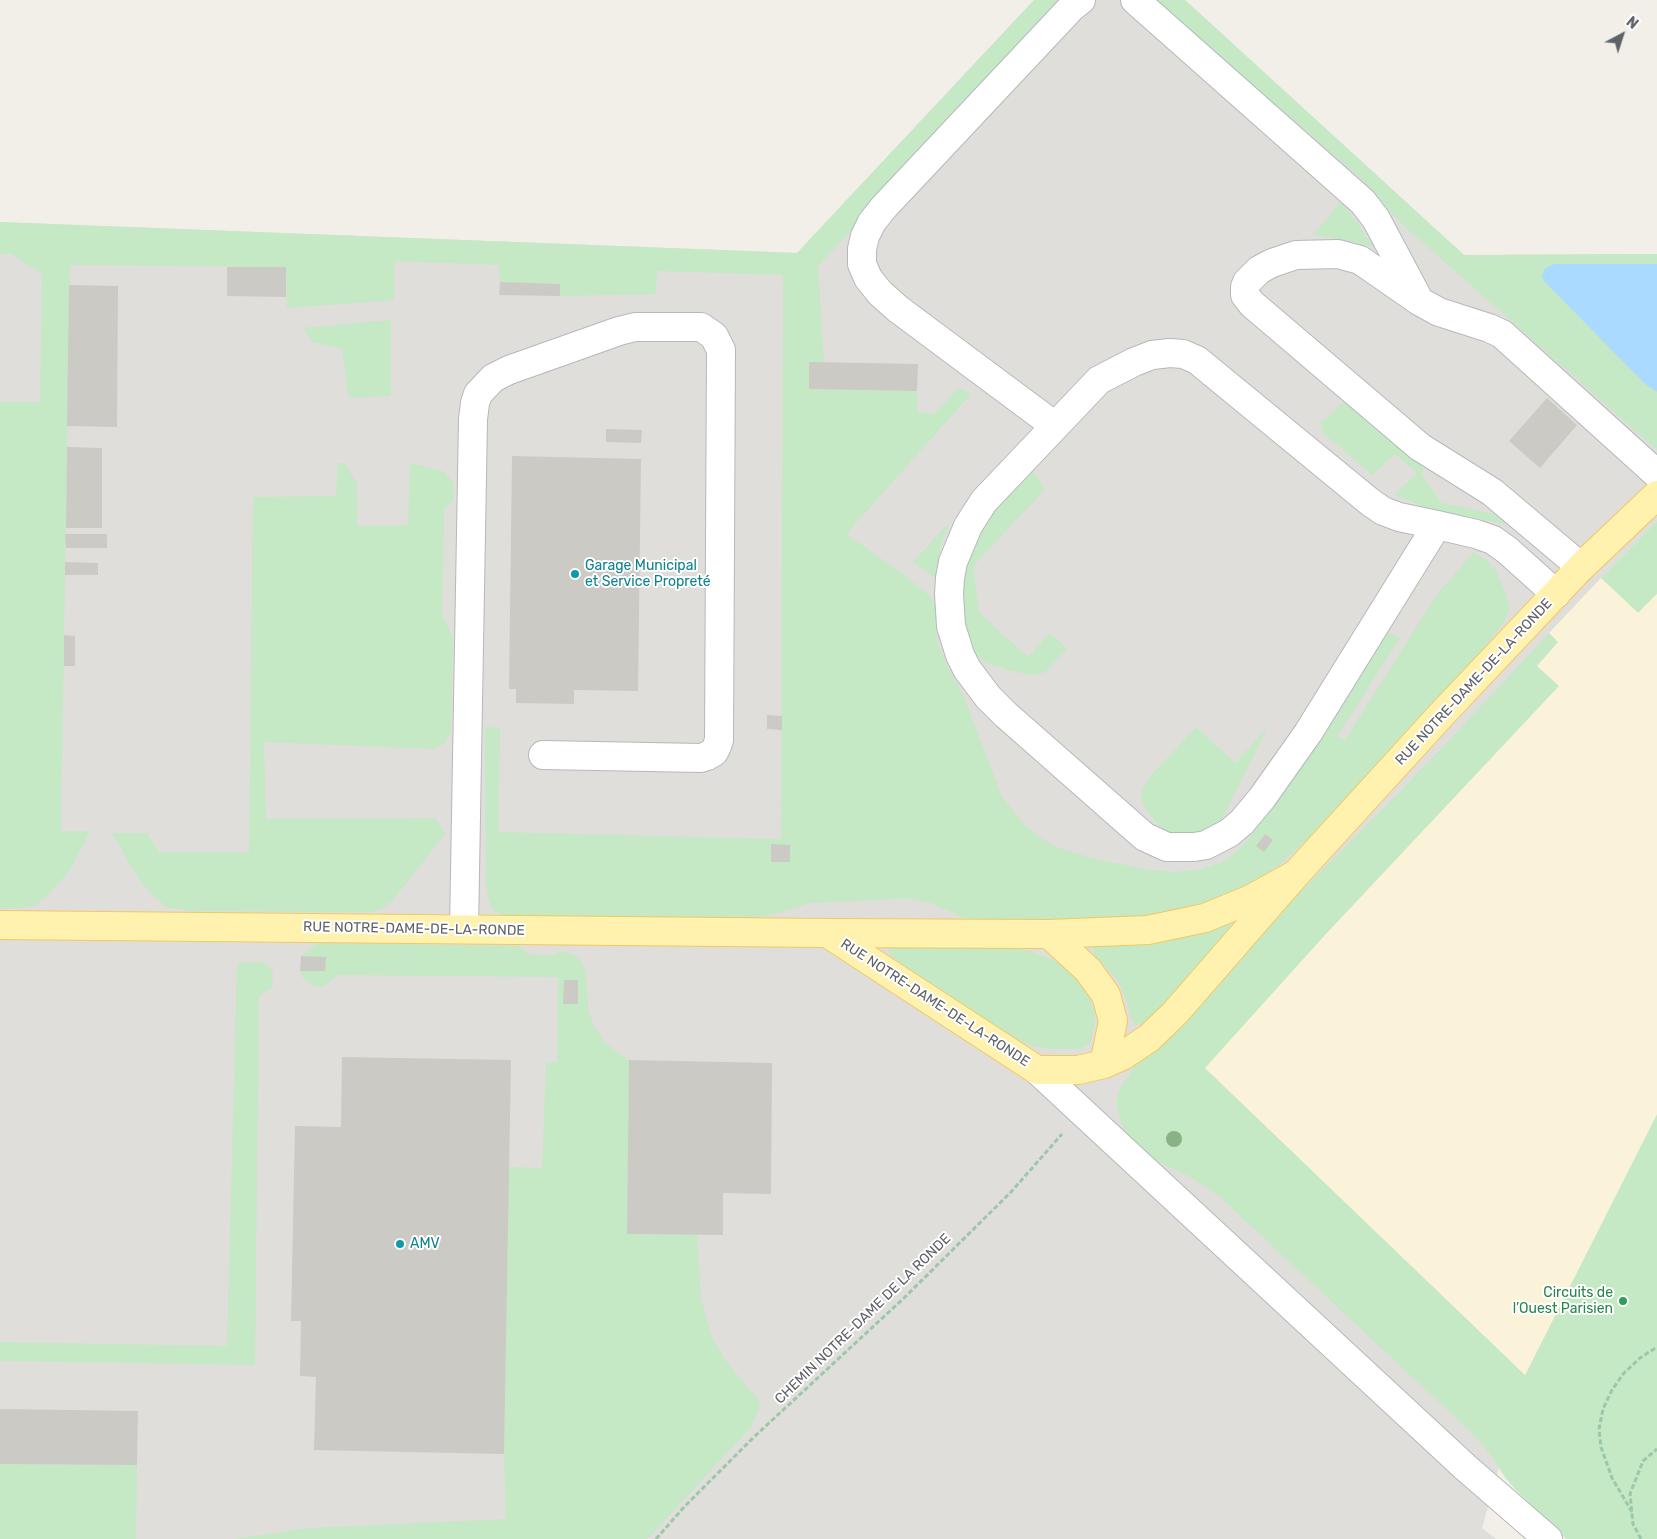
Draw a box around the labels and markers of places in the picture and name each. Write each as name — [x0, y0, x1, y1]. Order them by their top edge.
place label: Garage Municipal et Service Propreté — [585, 558, 711, 590]
marker: Garage Municipal et Service Propreté — [569, 568, 581, 580]
place label: AMV — [410, 1236, 440, 1252]
marker: AMV — [394, 1238, 406, 1250]
place label: Circuits de l’Ouest Parisien — [1513, 1285, 1613, 1318]
marker: Circuits de l’Ouest Parisien — [1617, 1295, 1629, 1307]

